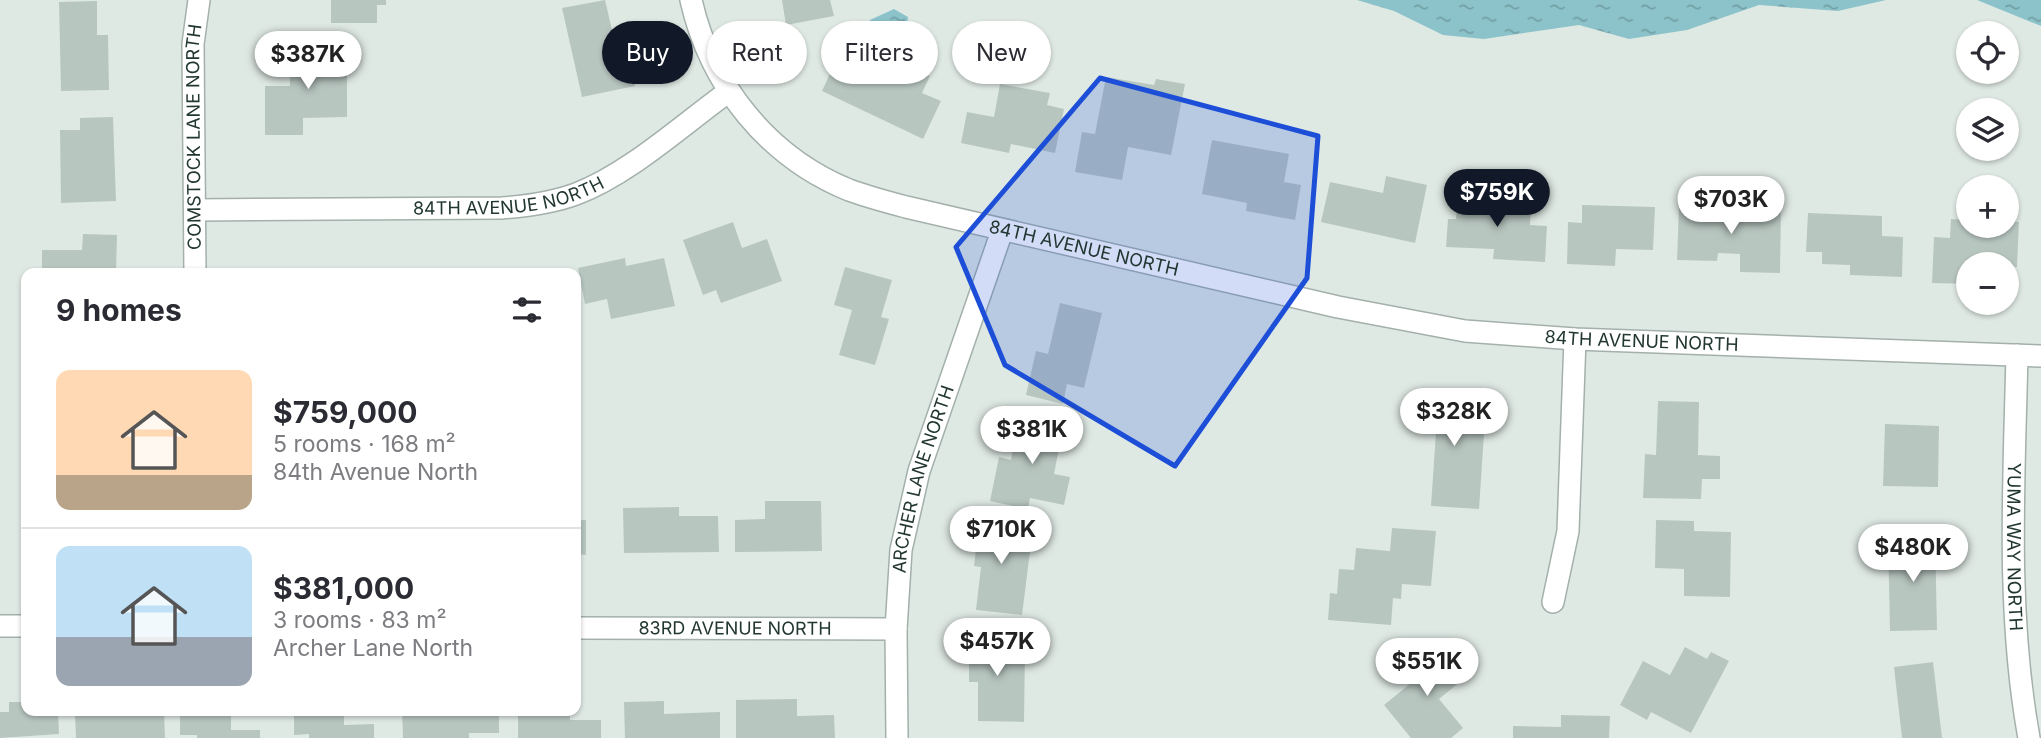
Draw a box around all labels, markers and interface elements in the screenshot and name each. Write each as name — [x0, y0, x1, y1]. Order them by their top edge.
chip: Buy — [602, 21, 693, 84]
chip: Rent — [707, 21, 807, 84]
chip: Filters — [821, 21, 938, 84]
chip: New — [952, 21, 1051, 84]
map controls — [1956, 21, 2019, 315]
button: locate — [1956, 21, 2019, 84]
street label: COMSTOCK LANE NORTH — [181, 23, 206, 250]
pin: $387K — [259, 32, 357, 91]
text: $387K — [271, 40, 345, 68]
button: layers — [1956, 98, 2019, 161]
pin: $759K — [1448, 170, 1546, 229]
street label: 84TH AVENUE NORTH — [413, 172, 607, 219]
button: + — [1956, 175, 2019, 238]
pin: $703K — [1682, 176, 1780, 236]
text: $759K — [1460, 178, 1534, 206]
text: $703K — [1694, 185, 1768, 213]
street label: 84TH AVENUE NORTH — [987, 216, 1181, 280]
button: − — [1956, 252, 2019, 315]
icon: filters — [508, 291, 546, 329]
text: 9 homes — [56, 292, 182, 328]
street label: 84TH AVENUE NORTH — [1544, 326, 1739, 355]
street label: ARCHER LANE NORTH — [889, 383, 958, 574]
pin: $328K — [1405, 388, 1503, 448]
text: $759,000 — [273, 394, 417, 430]
text: $328K — [1416, 397, 1492, 425]
icon: home — [112, 398, 196, 482]
pin: $381K — [983, 406, 1081, 466]
text: $381K — [996, 415, 1068, 443]
text: 5 rooms · 168 m² — [273, 430, 456, 458]
text: 84th Avenue North — [273, 458, 478, 486]
street label: YUMA WAY NORTH — [2003, 463, 2027, 632]
pin: $710K — [952, 506, 1050, 566]
text: $710K — [966, 515, 1036, 543]
pin: $480K — [1864, 524, 1962, 584]
text: $480K — [1874, 533, 1952, 561]
text: $381,000 — [273, 570, 414, 606]
icon: home — [112, 574, 196, 658]
text: 3 rooms · 83 m² — [273, 606, 447, 634]
street label: 83RD AVENUE NORTH — [638, 617, 832, 639]
pin: $457K — [948, 618, 1046, 678]
text: $457K — [959, 627, 1035, 655]
text: Archer Lane North — [273, 634, 473, 662]
pin: $551K — [1378, 638, 1476, 698]
text: $551K — [1392, 647, 1462, 675]

